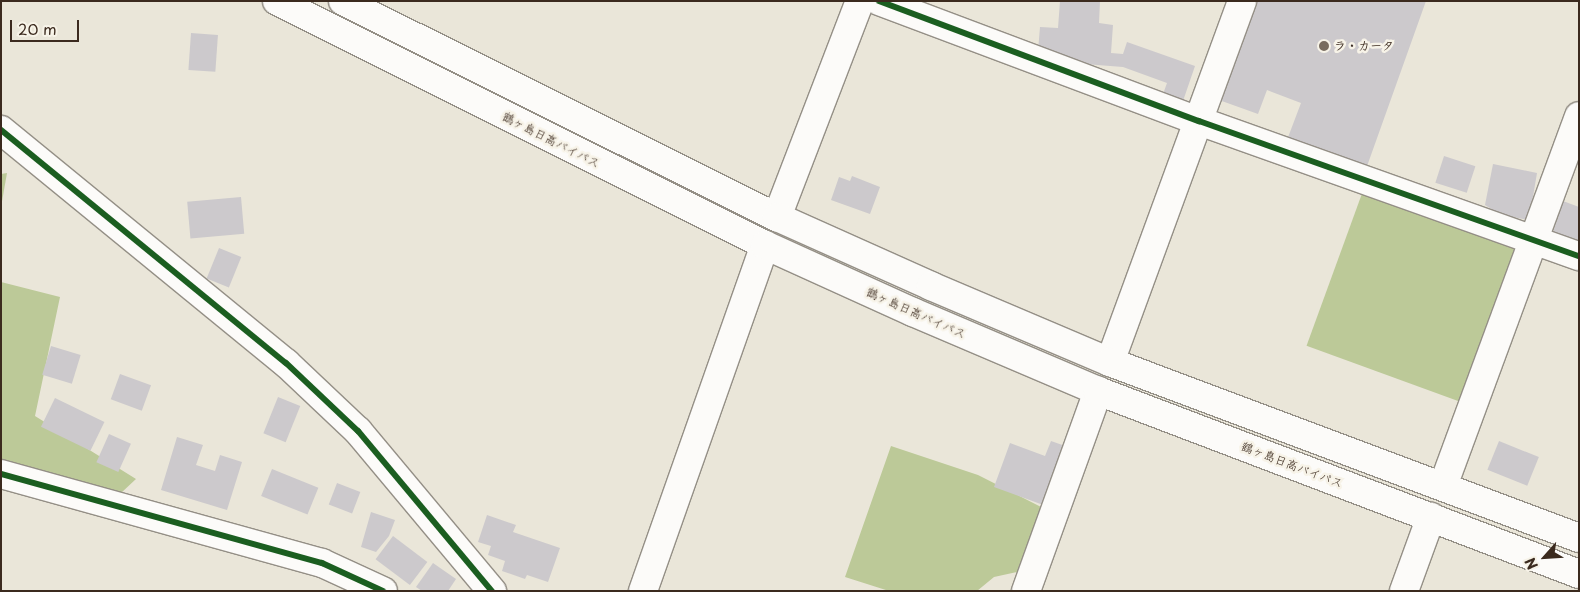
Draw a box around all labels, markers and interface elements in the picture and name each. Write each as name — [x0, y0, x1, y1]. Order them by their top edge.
scale bar — [12, 10, 81, 42]
text: 20 m — [18, 17, 57, 40]
place label: ラ・カータ — [1334, 39, 1394, 53]
marker: ラ・カータ — [1318, 40, 1330, 52]
street label: 鶴ヶ島日高バイパス — [500, 109, 602, 171]
street label: 鶴ヶ島日高バイパス — [864, 284, 968, 342]
street label: 鶴ヶ島日高バイパス — [1239, 439, 1345, 491]
north arrow — [1520, 532, 1570, 582]
text: N — [1519, 554, 1543, 573]

